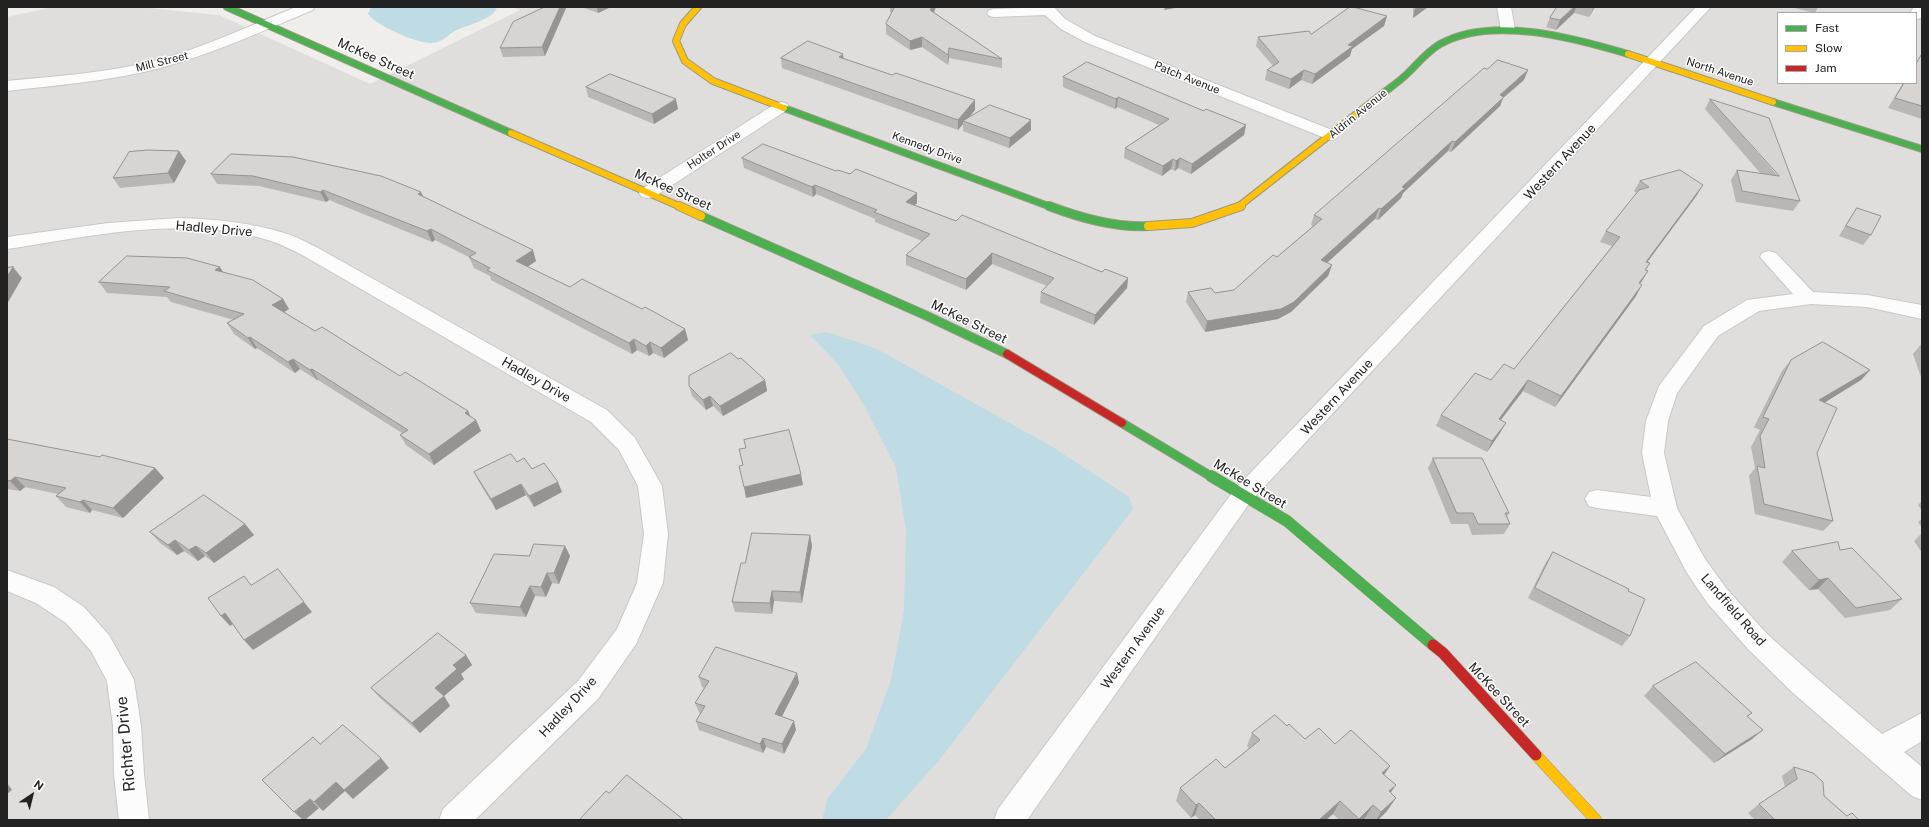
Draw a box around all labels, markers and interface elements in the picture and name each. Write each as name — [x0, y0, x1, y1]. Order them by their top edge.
legend — [1777, 12, 1917, 84]
text: Fast — [1815, 21, 1839, 35]
street label: McKee Street — [335, 35, 417, 83]
text: Slow — [1815, 41, 1842, 55]
street label: Mill Street — [134, 49, 190, 75]
street label: North Avenue — [1685, 55, 1755, 89]
street label: Patch Avenue — [1152, 59, 1222, 97]
text: Jam — [1815, 61, 1837, 75]
street label: Aldrin Avenue — [1326, 86, 1390, 142]
street label: Western Avenue — [1521, 121, 1599, 203]
street label: Holter Drive — [685, 128, 743, 172]
street label: Kennedy Drive — [890, 129, 964, 167]
street label: McKee Street — [632, 166, 714, 214]
street label: Hadley Drive — [175, 218, 253, 240]
street label: McKee Street — [928, 297, 1010, 347]
street label: Hadley Drive — [499, 354, 573, 406]
street label: Western Avenue — [1298, 356, 1376, 438]
street label: McKee Street — [1211, 456, 1289, 512]
street label: Landfield Road — [1697, 571, 1769, 649]
street label: Western Avenue — [1098, 604, 1168, 692]
street label: McKee Street — [1465, 659, 1533, 731]
street label: Hadley Drive — [536, 674, 600, 740]
street label: Richter Drive — [112, 696, 140, 792]
north arrow — [12, 775, 52, 815]
text: N — [32, 778, 46, 793]

